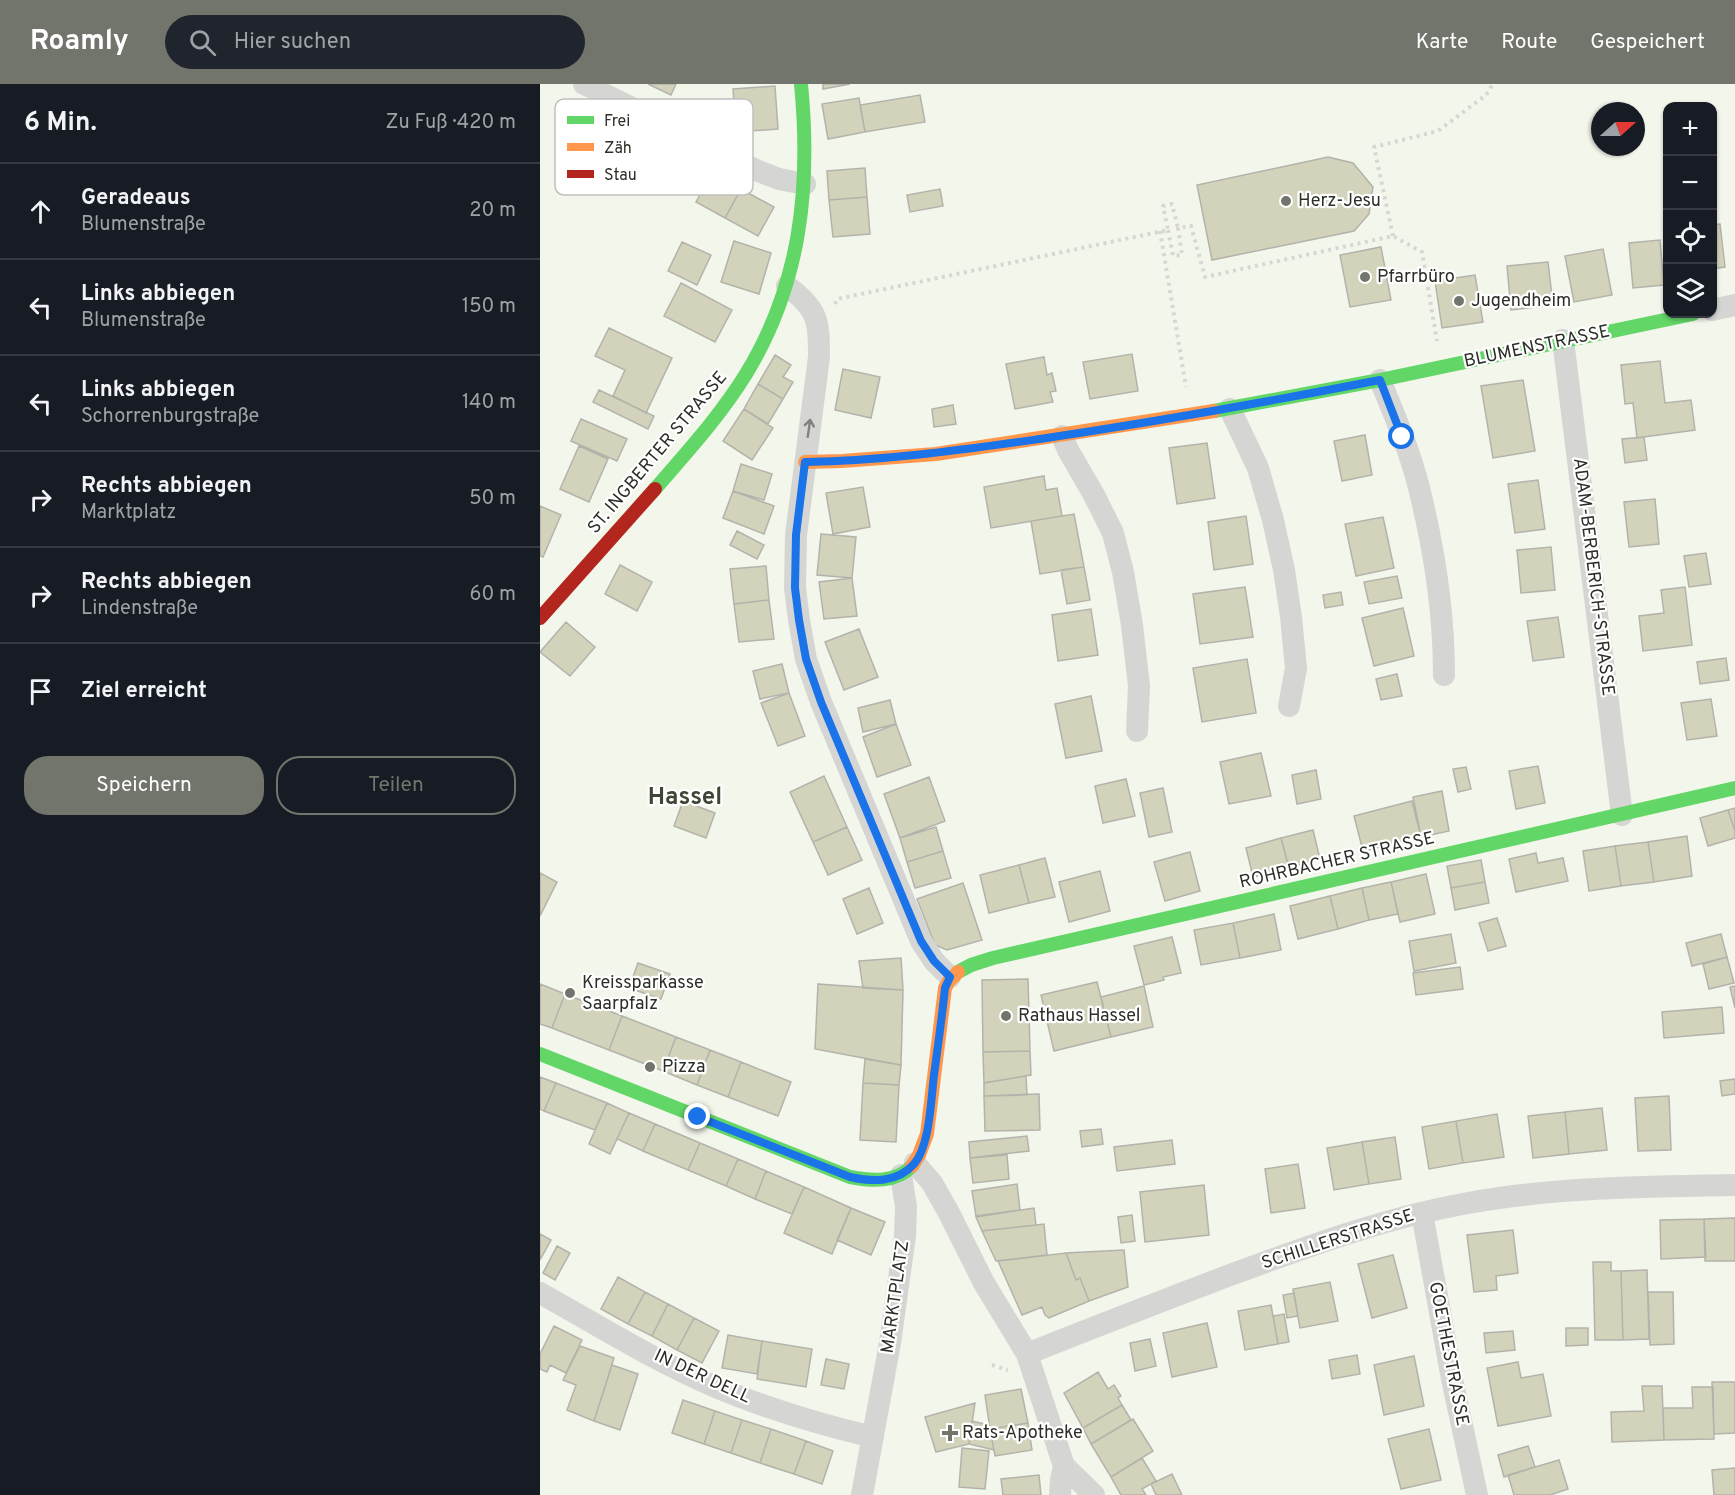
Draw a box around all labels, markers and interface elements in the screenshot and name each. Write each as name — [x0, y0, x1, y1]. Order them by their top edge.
search box — [165, 15, 585, 69]
text: Roamly — [30, 24, 129, 60]
icon: search — [186, 26, 219, 59]
text: Hier suchen — [234, 29, 351, 56]
text: Karte — [1416, 29, 1468, 56]
text: Route — [1501, 29, 1557, 56]
text: Gespeichert — [1590, 29, 1705, 56]
legend — [555, 99, 753, 195]
north arrow — [1591, 102, 1645, 156]
map controls — [1663, 102, 1717, 318]
button: + — [1663, 102, 1717, 156]
text: 6 Min. — [24, 107, 97, 140]
text: Zu Fuß · 420 m — [386, 110, 516, 136]
text: Frei — [604, 112, 630, 132]
text: Zäh — [604, 139, 632, 159]
button: − — [1663, 156, 1717, 210]
text: Stau — [604, 166, 637, 186]
text: Geradeaus — [81, 185, 191, 212]
place label: Herz-Jesu — [1298, 190, 1381, 213]
marker: Herz-Jesu — [1279, 194, 1293, 208]
icon: ahead — [24, 195, 57, 228]
text: 20 m — [469, 198, 516, 224]
button: locate — [1663, 210, 1717, 264]
text: Blumenstraße — [81, 212, 206, 238]
button: layers — [1663, 264, 1717, 318]
place label: Pfarrbüro — [1377, 266, 1455, 289]
marker: Pfarrbüro — [1358, 270, 1372, 284]
text: Links abbiegen — [81, 281, 235, 308]
place label: Jugendheim — [1471, 290, 1571, 313]
icon: left — [24, 291, 57, 324]
text: 150 m — [462, 294, 516, 320]
marker: Jugendheim — [1452, 294, 1466, 308]
text: Blumenstraße — [81, 308, 206, 334]
street label: BLUMENSTRASSE — [1462, 320, 1612, 374]
street label: ST. INGBERTER STRASSE — [583, 367, 733, 539]
text: Links abbiegen — [81, 377, 235, 404]
icon: left — [24, 387, 57, 420]
text: 140 m — [462, 390, 516, 416]
text: Schorrenburgstraße — [81, 404, 259, 430]
one-way arrow — [804, 419, 815, 438]
route start — [1388, 423, 1414, 449]
street label: ADAM-BERBERICH-STRASSE — [1567, 457, 1619, 697]
text: Rechts abbiegen — [81, 473, 252, 500]
icon: right — [24, 483, 57, 516]
text: 50 m — [469, 486, 516, 512]
text: Marktplatz — [81, 500, 176, 526]
text: Rechts abbiegen — [81, 569, 252, 596]
icon: right — [24, 579, 57, 612]
text: 60 m — [470, 582, 516, 608]
text: Lindenstraße — [81, 596, 198, 622]
icon: arrive — [24, 675, 57, 708]
text: Ziel erreicht — [81, 678, 207, 705]
button: Speichern — [24, 756, 264, 815]
button: Teilen — [276, 756, 516, 815]
district label: Hassel — [648, 783, 722, 813]
street label: ROHRBACHER STRASSE — [1237, 827, 1437, 895]
place label: Kreissparkasse Saarpfalz — [582, 972, 704, 1016]
marker: Kreissparkasse Saarpfalz — [563, 986, 577, 1000]
place label: Rathaus Hassel — [1018, 1005, 1141, 1028]
marker: Rathaus Hassel — [999, 1009, 1013, 1023]
place label: Pizza — [662, 1056, 706, 1079]
marker: Pizza — [643, 1060, 657, 1074]
route end — [684, 1103, 710, 1129]
street label: SCHILLERSTRASSE — [1259, 1205, 1417, 1275]
street label: MARKTPLATZ — [877, 1239, 915, 1355]
street label: GOETHESTRASSE — [1423, 1280, 1473, 1428]
street label: IN DER DELL — [650, 1345, 754, 1409]
place label: Rats-Apotheke — [962, 1422, 1083, 1445]
marker: Rats-Apotheke — [943, 1426, 957, 1440]

